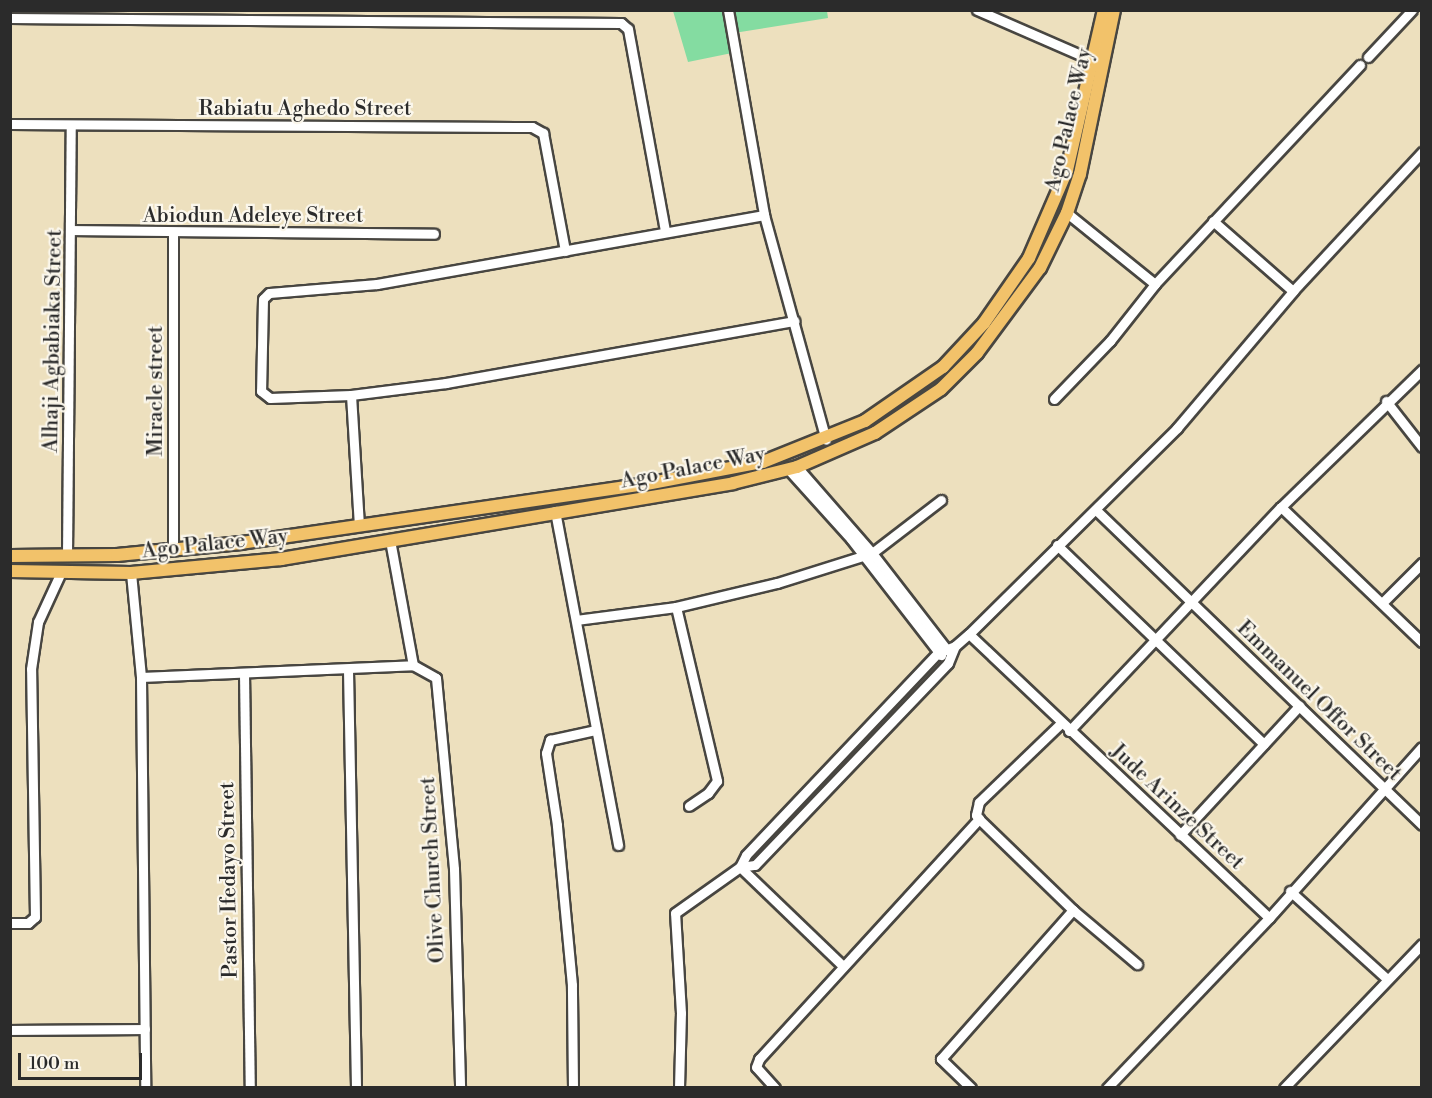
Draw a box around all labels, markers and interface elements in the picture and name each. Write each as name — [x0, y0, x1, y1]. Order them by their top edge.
street label: Ago Palace Way — [1040, 46, 1098, 194]
street label: Rabiatu Aghedo Street — [199, 96, 411, 122]
street label: Abiodun Adeleye Street — [143, 203, 363, 229]
street label: Alhaji Agbabiaka Street — [38, 229, 68, 453]
street label: Miracle street — [143, 325, 169, 457]
street label: Ago Palace Way — [619, 442, 767, 494]
street label: Ago Palace Way — [141, 524, 289, 564]
street label: Emmanuel Offor Street — [1231, 616, 1407, 786]
street label: Jude Arinze Street — [1105, 739, 1249, 875]
street label: Olive Church Street — [416, 776, 450, 964]
street label: Pastor Ifedayo Street — [215, 781, 243, 979]
scale bar — [21, 1041, 146, 1079]
text: 100 m — [29, 1052, 80, 1075]

